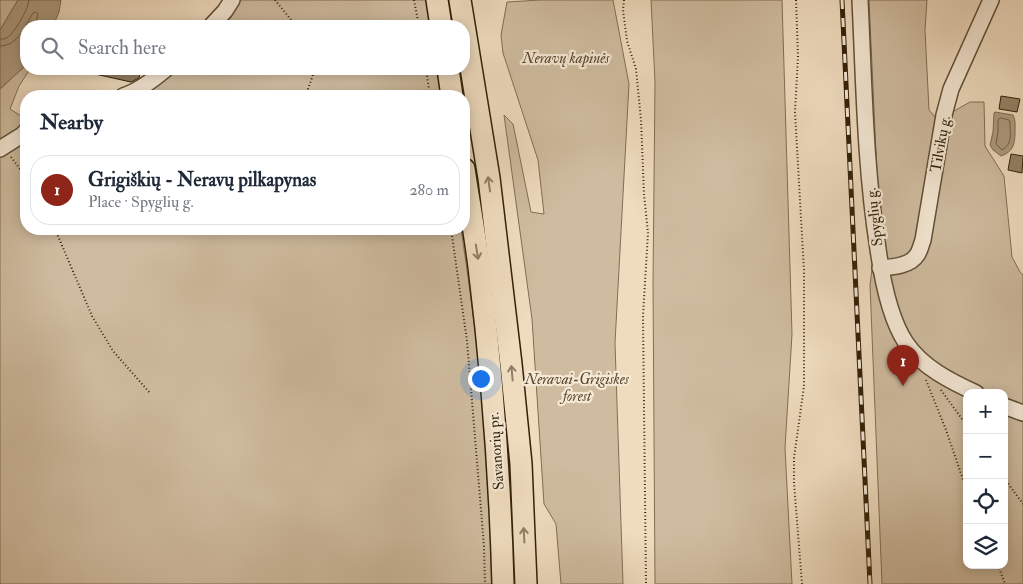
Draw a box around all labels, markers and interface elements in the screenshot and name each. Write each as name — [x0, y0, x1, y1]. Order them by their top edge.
search box — [20, 20, 470, 75]
icon: search — [38, 34, 66, 62]
text: Search here — [78, 36, 166, 60]
park label: Neravų kapinės — [522, 49, 610, 68]
text: Nearby — [40, 109, 103, 136]
street label: Tilvikų g. — [926, 114, 955, 174]
text: Grigiškių - Neravų pilkapynas — [88, 168, 316, 192]
one-way arrow — [484, 176, 494, 192]
text: 1 — [54, 180, 60, 200]
text: 280 m — [409, 180, 449, 200]
street label: Spyglių g. — [861, 187, 888, 247]
text: Place · Spyglių g. — [88, 192, 194, 212]
one-way arrow — [472, 244, 482, 260]
pin: 1 — [887, 345, 919, 386]
your location — [468, 366, 494, 392]
one-way arrow — [507, 366, 517, 382]
park label: Neravai-Grigiskes forest — [524, 370, 630, 406]
map controls — [963, 389, 1008, 569]
button: + — [963, 389, 1008, 434]
street label: Savanorių pr. — [484, 411, 510, 491]
button: − — [963, 434, 1008, 479]
button: locate — [963, 479, 1008, 524]
button: layers — [963, 524, 1008, 569]
one-way arrow — [519, 528, 528, 544]

